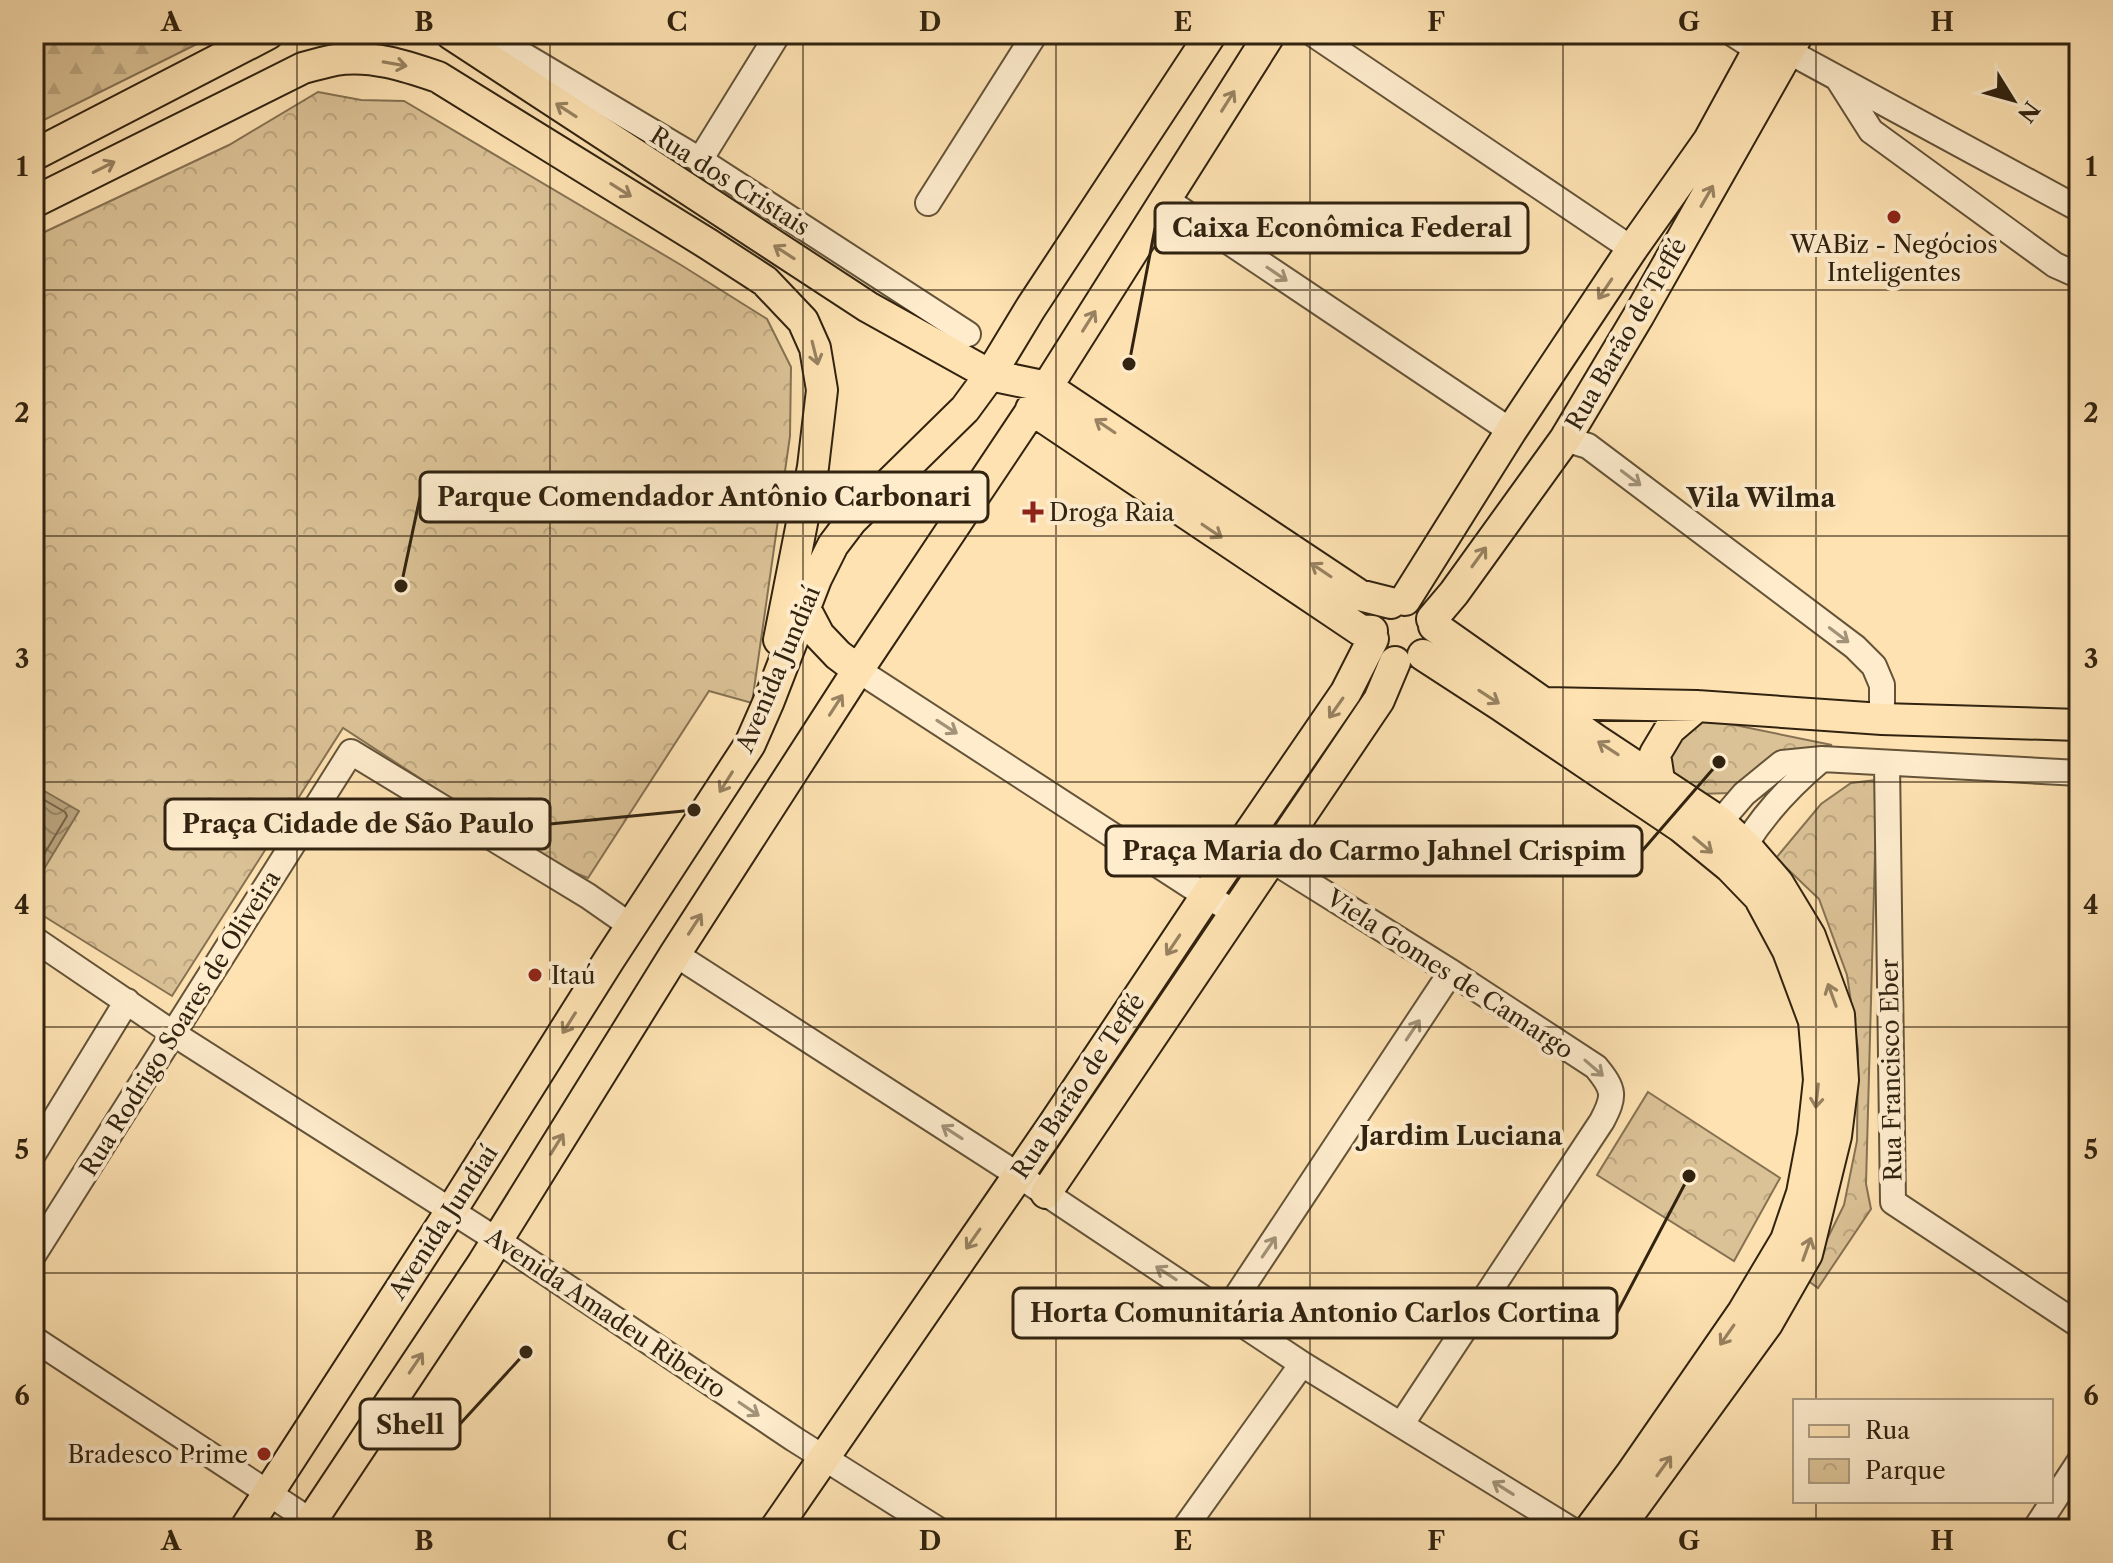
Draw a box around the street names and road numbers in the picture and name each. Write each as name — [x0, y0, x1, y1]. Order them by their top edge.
street label: Rua dos Cristais — [645, 120, 815, 242]
street label: Rua Barão de Teffé — [1559, 233, 1693, 435]
street label: Avenida Jundiaí — [730, 582, 826, 757]
street label: Rua Rodrigo Soares de Oliveira — [74, 865, 286, 1181]
street label: Viela Gomes de Camargo — [1320, 883, 1579, 1065]
street label: Rua Francisco Eber — [1875, 958, 1907, 1182]
street label: Rua Barão de Teffé — [1005, 988, 1151, 1184]
street label: Avenida Jundiaí — [382, 1140, 504, 1305]
street label: Avenida Amadeu Ribeiro — [480, 1221, 732, 1404]

